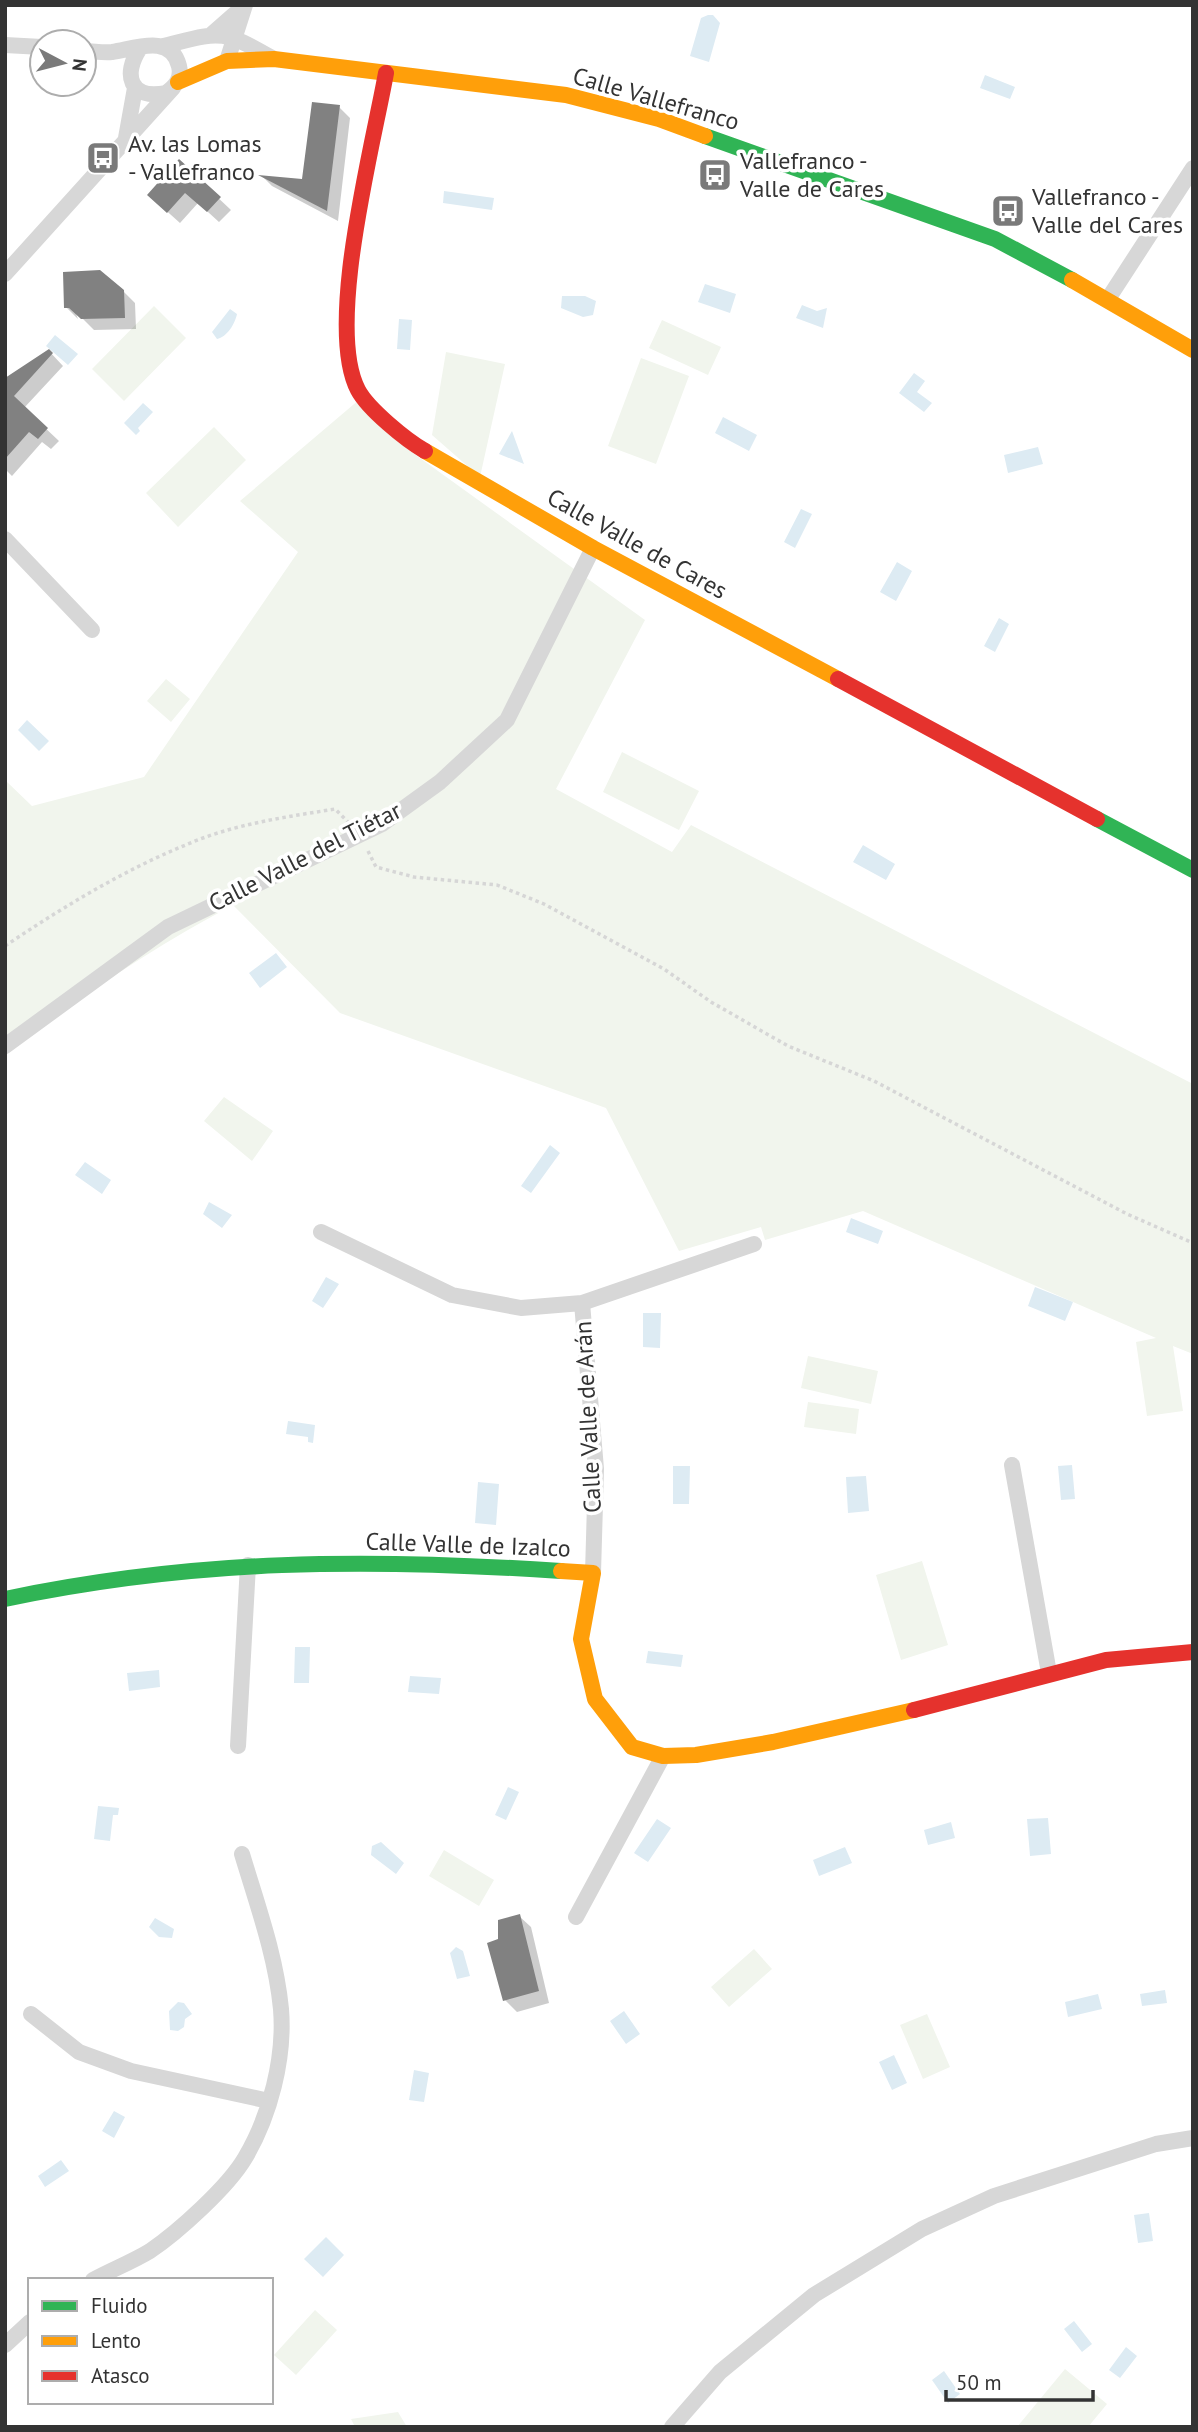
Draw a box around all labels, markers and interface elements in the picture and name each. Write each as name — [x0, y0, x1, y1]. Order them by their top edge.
north arrow — [28, 28, 98, 98]
text: N — [67, 57, 93, 73]
street label: Calle Vallefranco — [569, 60, 743, 137]
place label: Av. las Lomas - Vallefranco — [128, 128, 262, 187]
bus stop icon: Av. las Lomas - Vallefranco — [84, 139, 122, 177]
place label: Vallefranco - Valle de Cares — [739, 145, 884, 204]
bus stop icon: Vallefranco - Valle de Cares — [696, 156, 734, 194]
place label: Vallefranco - Valle del Cares — [1031, 181, 1183, 240]
bus stop icon: Vallefranco - Valle del Cares — [989, 192, 1027, 230]
street label: Calle Valle de Cares — [542, 481, 733, 606]
street label: Calle Valle del Tiétar — [203, 795, 406, 918]
street label: Calle Valle de Arán — [567, 1320, 608, 1514]
street label: Calle Valle de Izalco — [365, 1525, 571, 1564]
legend — [28, 2278, 273, 2404]
text: Fluido — [91, 2292, 148, 2319]
text: Lento — [91, 2327, 141, 2354]
scale bar — [946, 2358, 1093, 2402]
text: Atasco — [91, 2362, 150, 2389]
text: 50 m — [956, 2369, 1002, 2396]

